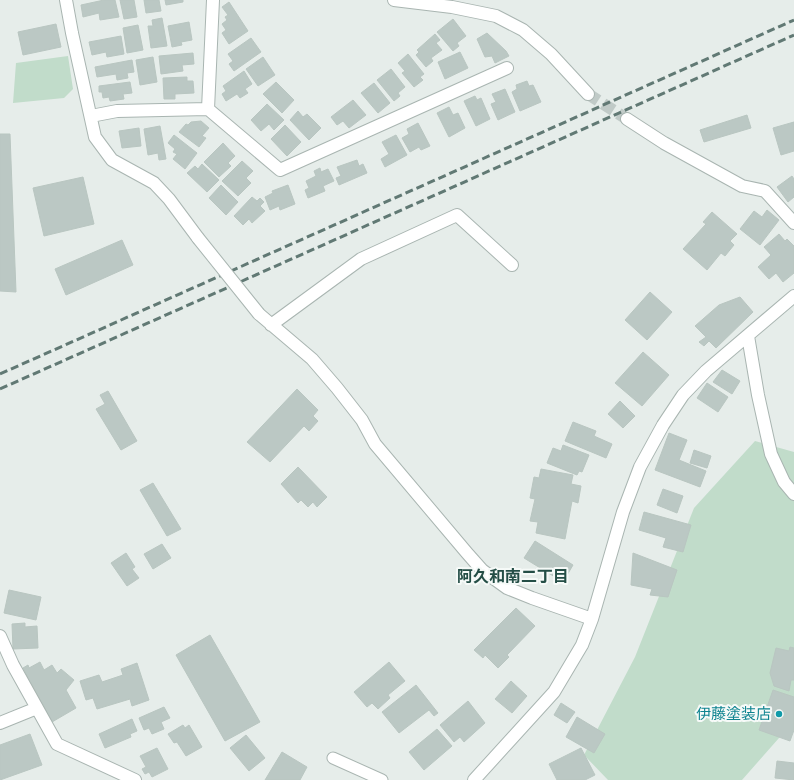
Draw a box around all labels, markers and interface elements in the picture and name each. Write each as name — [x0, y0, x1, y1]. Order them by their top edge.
district label: 阿久和南二丁目 — [457, 565, 569, 588]
place label: 伊藤塗装店 — [696, 703, 771, 725]
marker: 伊藤塗装店 — [774, 709, 784, 719]

